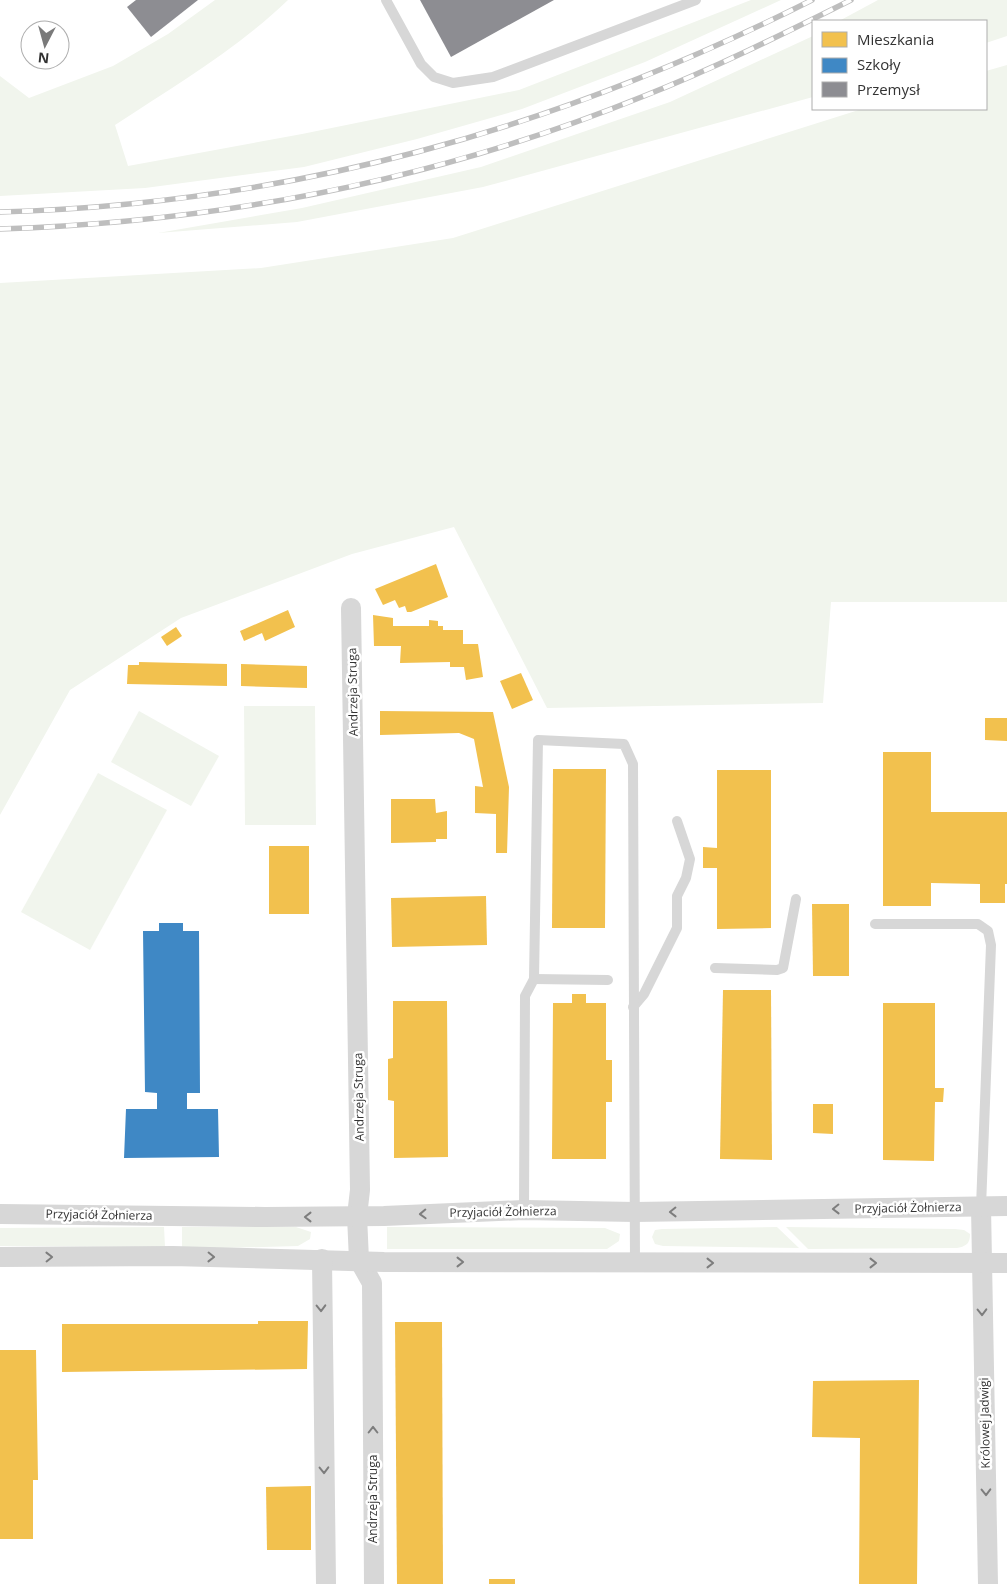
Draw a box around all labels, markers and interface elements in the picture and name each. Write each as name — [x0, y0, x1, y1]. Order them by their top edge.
north arrow — [20, 20, 70, 70]
legend — [812, 20, 987, 110]
text: Mieszkania — [857, 29, 934, 49]
text: N — [37, 48, 50, 68]
text: Szkoły — [857, 54, 901, 74]
text: Przemysł — [857, 79, 920, 99]
street label: Andrzeja Struga — [343, 648, 362, 736]
street label: Andrzeja Struga — [349, 1053, 368, 1141]
street label: Przyjaciół Żołnierza — [854, 1198, 962, 1217]
street label: Przyjaciół Żołnierza — [449, 1202, 557, 1221]
one-way arrow — [832, 1204, 840, 1214]
street label: Przyjaciół Żołnierza — [45, 1205, 153, 1224]
one-way arrow — [669, 1207, 677, 1217]
one-way arrow — [419, 1209, 427, 1219]
one-way arrow — [304, 1211, 312, 1222]
one-way arrow — [207, 1251, 215, 1262]
one-way arrow — [45, 1252, 53, 1262]
one-way arrow — [457, 1257, 465, 1267]
one-way arrow — [707, 1258, 715, 1268]
one-way arrow — [870, 1258, 877, 1268]
one-way arrow — [315, 1304, 326, 1312]
one-way arrow — [977, 1308, 988, 1316]
street label: Królowej Jadwigi — [975, 1377, 994, 1469]
one-way arrow — [368, 1426, 378, 1434]
street label: Andrzeja Struga — [364, 1455, 381, 1543]
one-way arrow — [318, 1467, 329, 1475]
one-way arrow — [981, 1488, 992, 1496]

